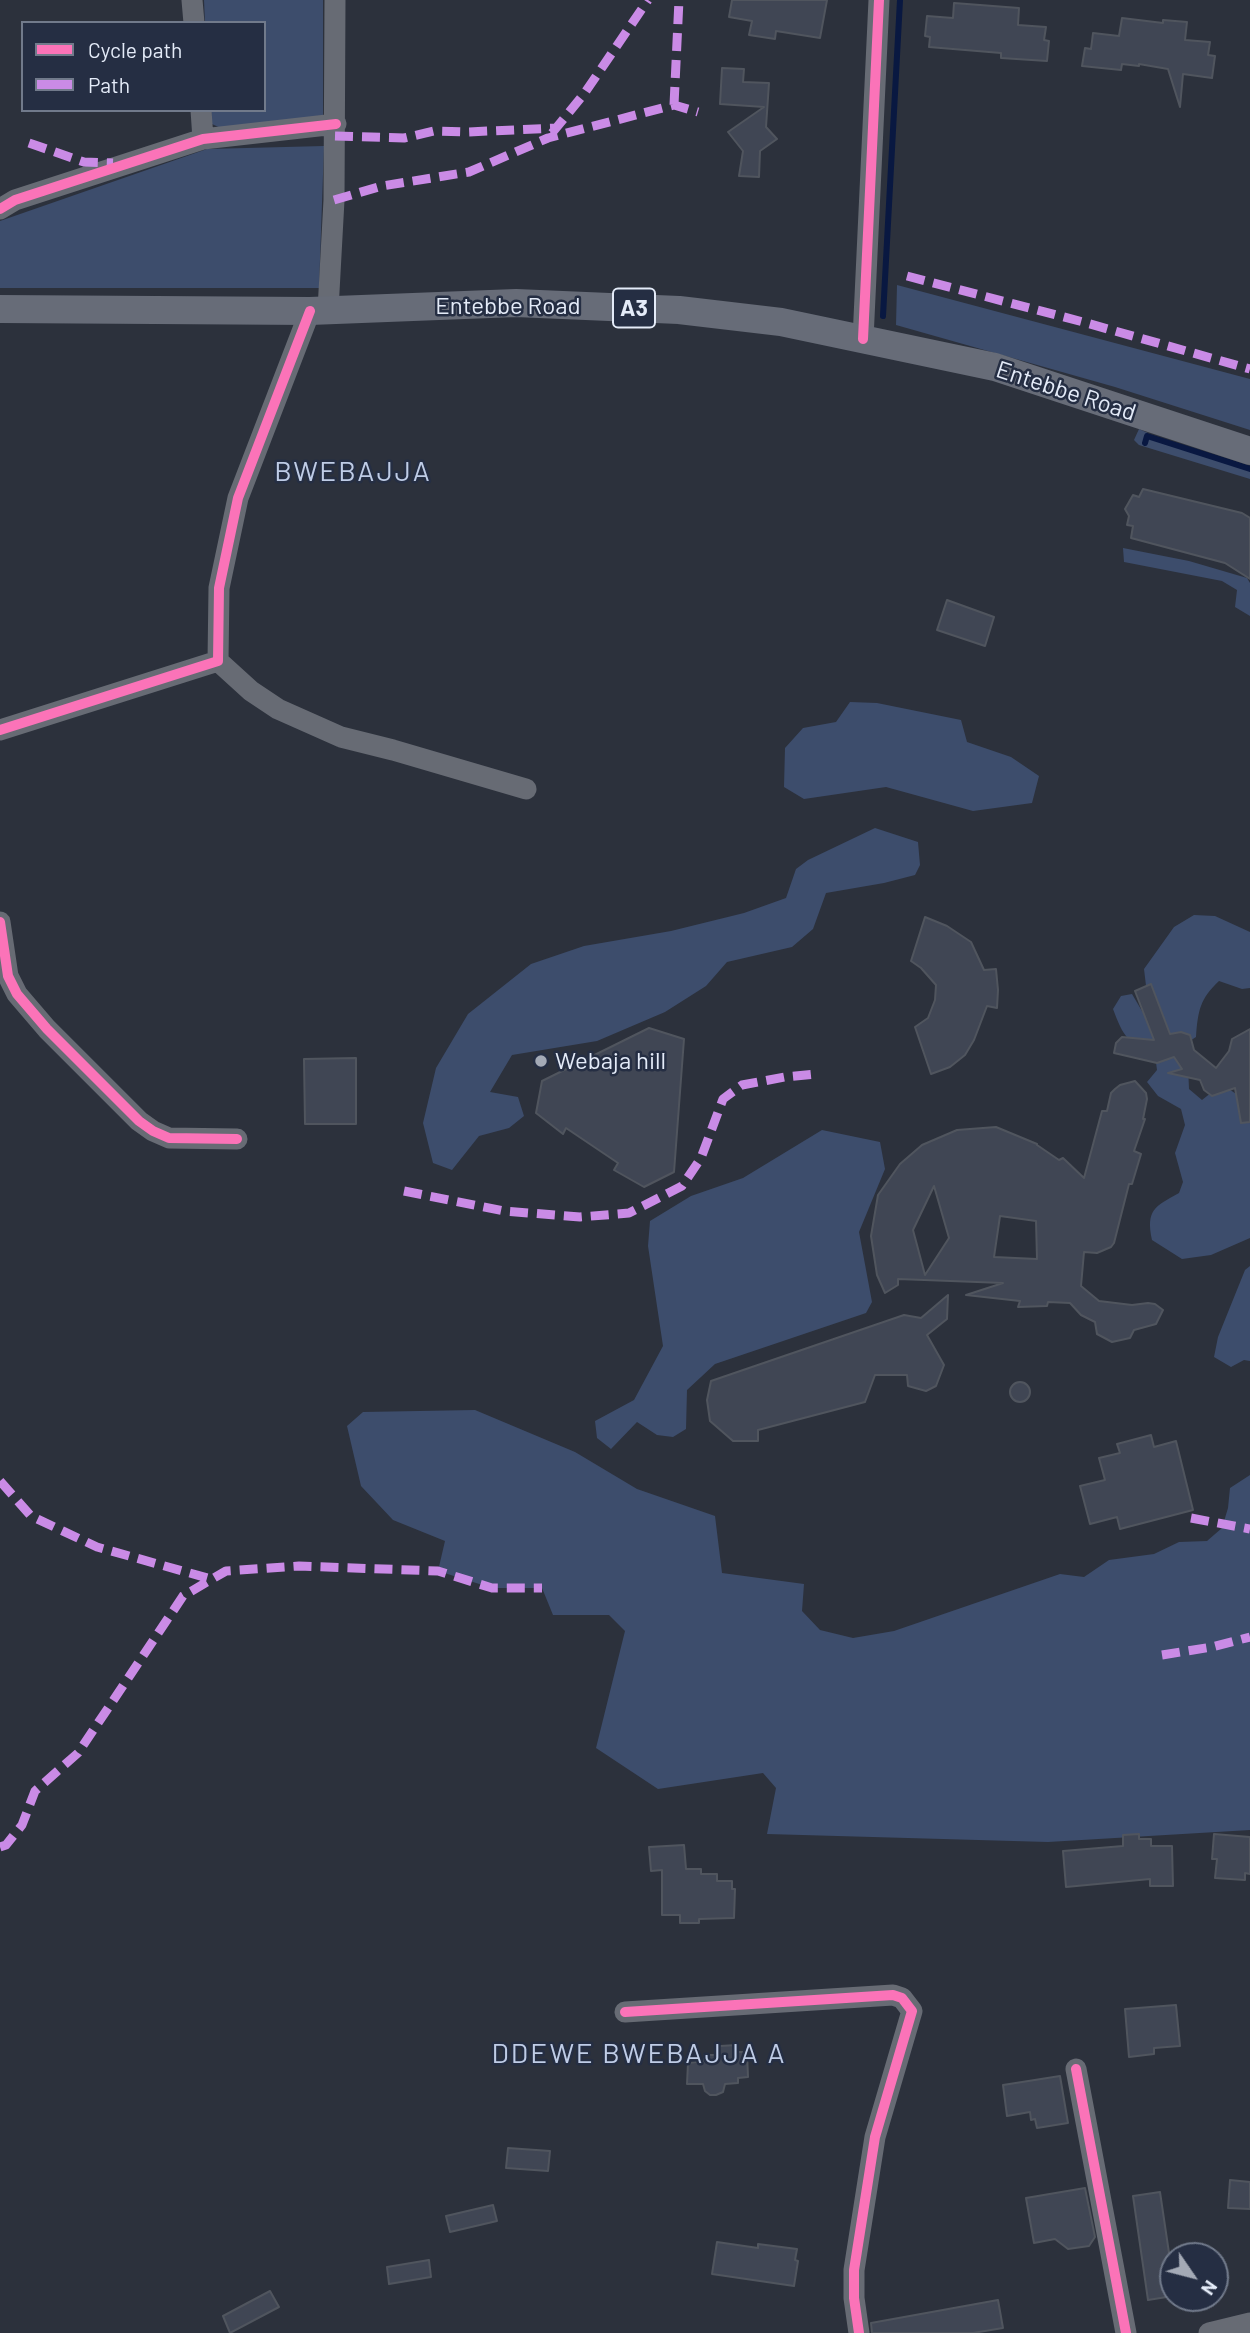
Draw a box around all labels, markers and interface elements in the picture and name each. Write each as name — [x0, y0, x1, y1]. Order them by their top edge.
legend — [21, 21, 266, 112]
text: Cycle path — [88, 37, 182, 62]
text: Path — [88, 72, 130, 97]
road number: A3 — [613, 288, 655, 328]
street label: Entebbe Road — [435, 292, 581, 320]
street label: Entebbe Road — [992, 355, 1140, 427]
district label: BWEBAJJA — [275, 455, 431, 489]
place label: Webaja hill — [555, 1047, 666, 1075]
marker: Webaja hill — [533, 1053, 549, 1069]
district label: DDEWE BWEBAJJA A — [494, 2037, 784, 2071]
north arrow — [1159, 2242, 1229, 2312]
text: N — [1197, 2276, 1223, 2300]

